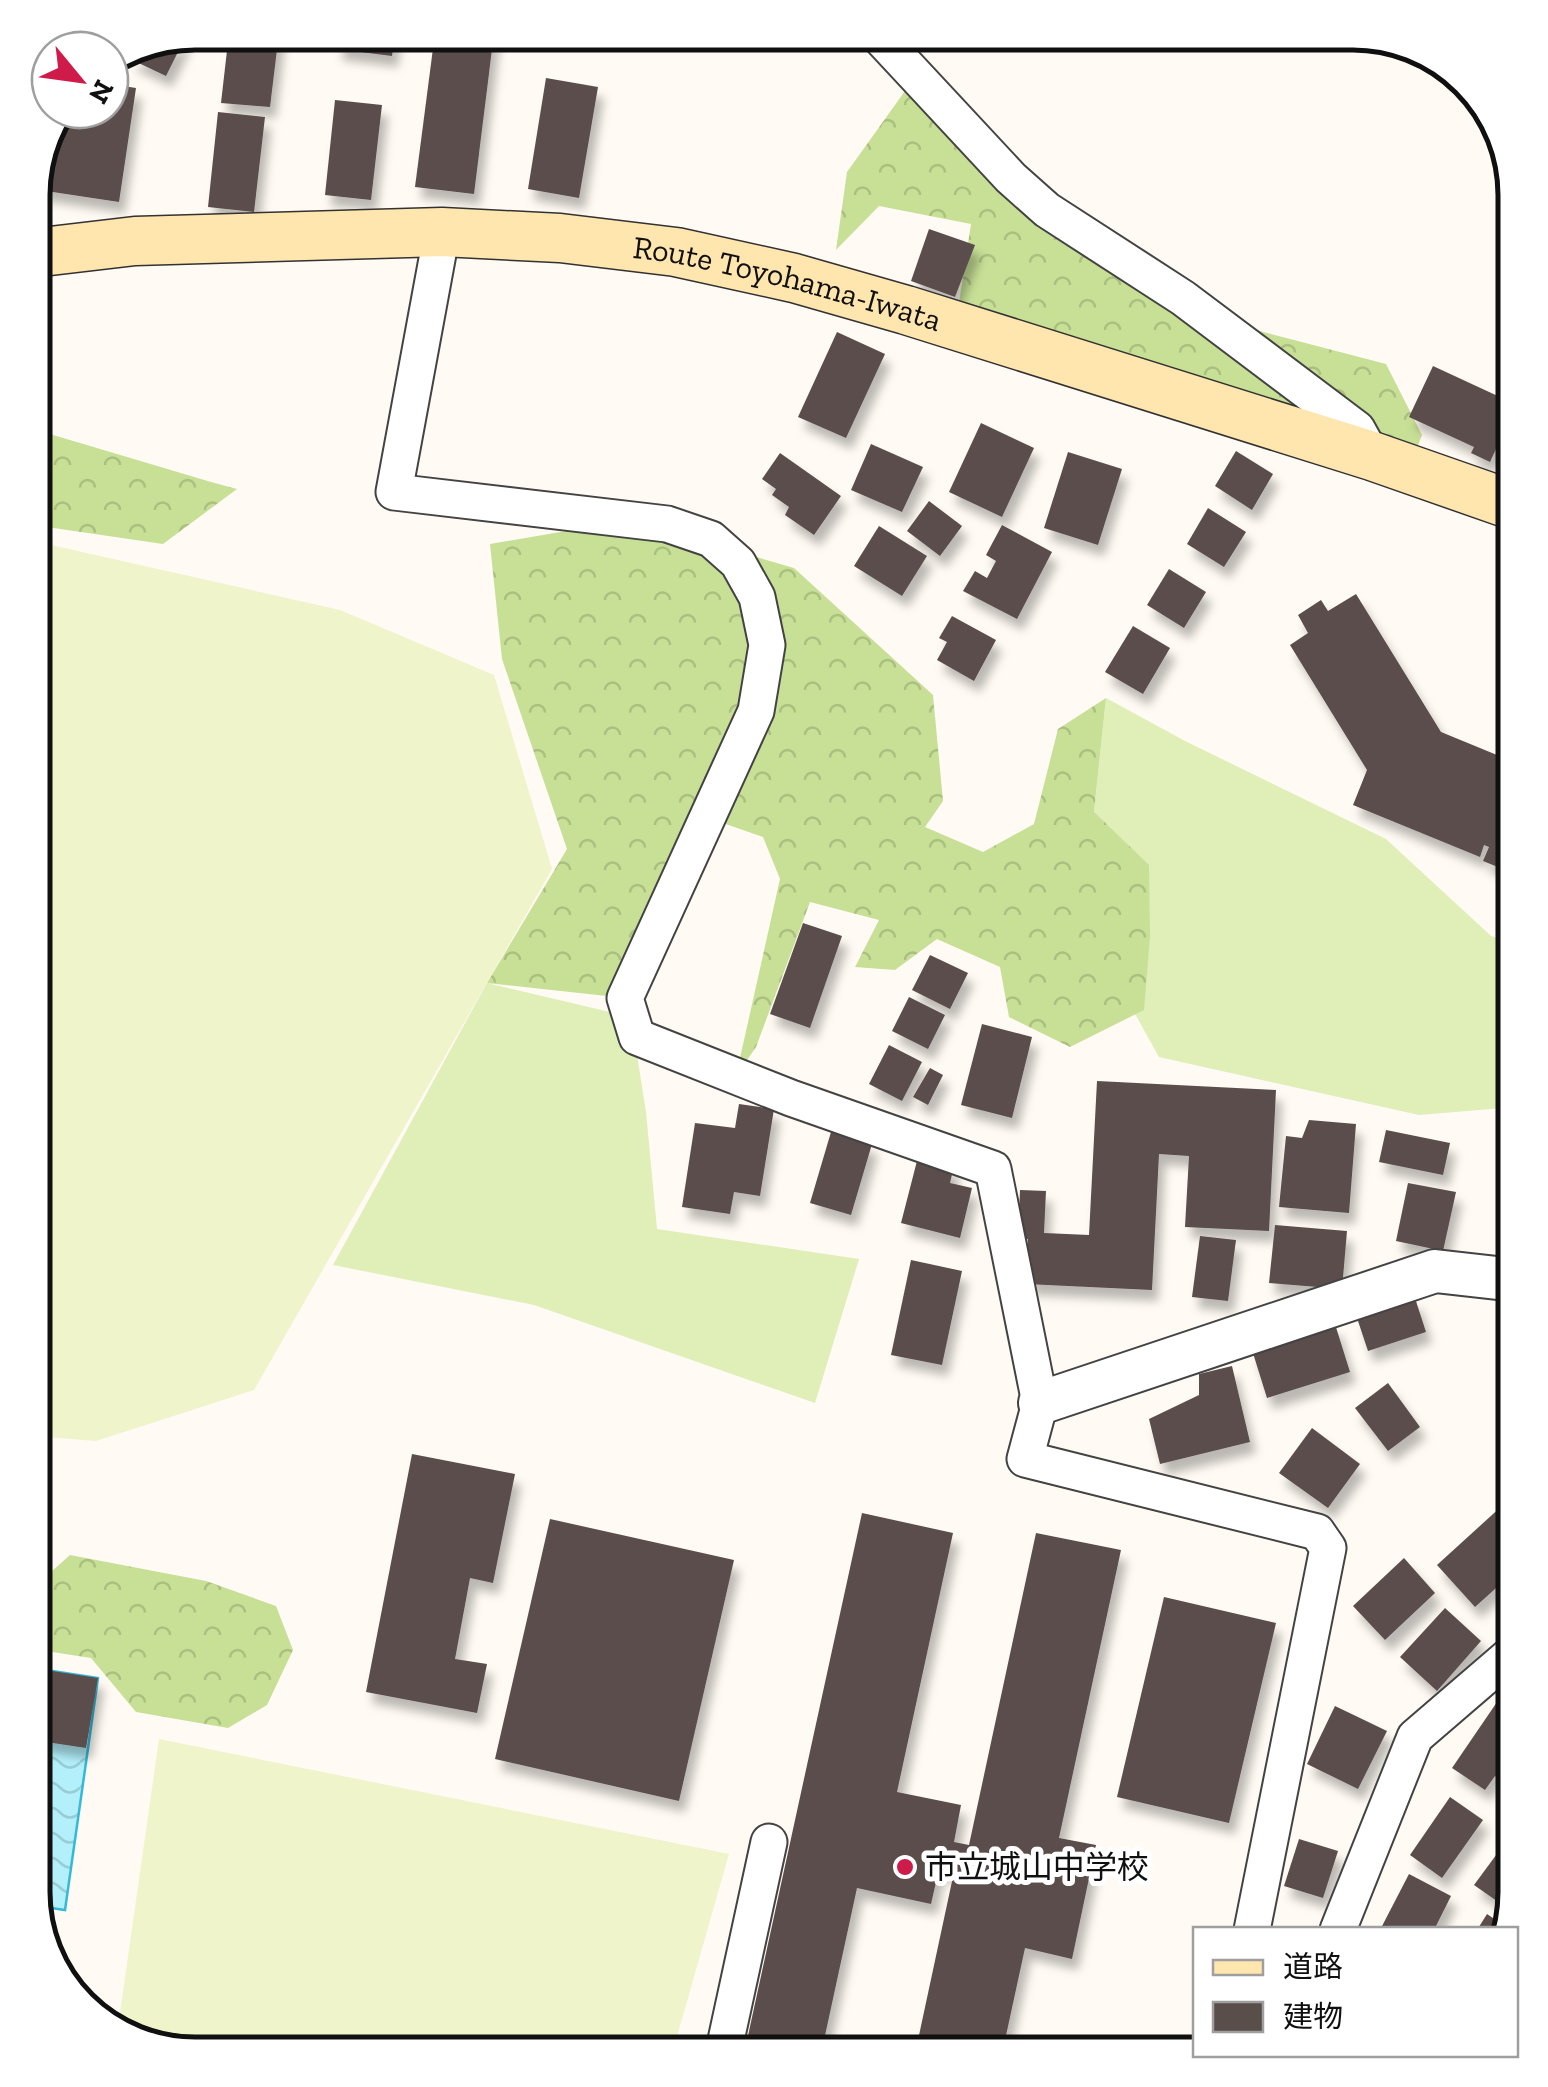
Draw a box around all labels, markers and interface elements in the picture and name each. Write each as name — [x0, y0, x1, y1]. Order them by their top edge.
north arrow — [30, 30, 130, 130]
text: N — [82, 75, 121, 109]
street label: Route Toyohama-Iwata — [631, 228, 946, 339]
place label: 市立城山中学校 — [925, 1848, 1149, 1886]
marker: 市立城山中学校 — [894, 1856, 916, 1878]
legend — [1193, 1927, 1518, 2057]
text: 道路 — [1283, 1949, 1343, 1985]
text: 建物 — [1283, 1999, 1343, 2035]

